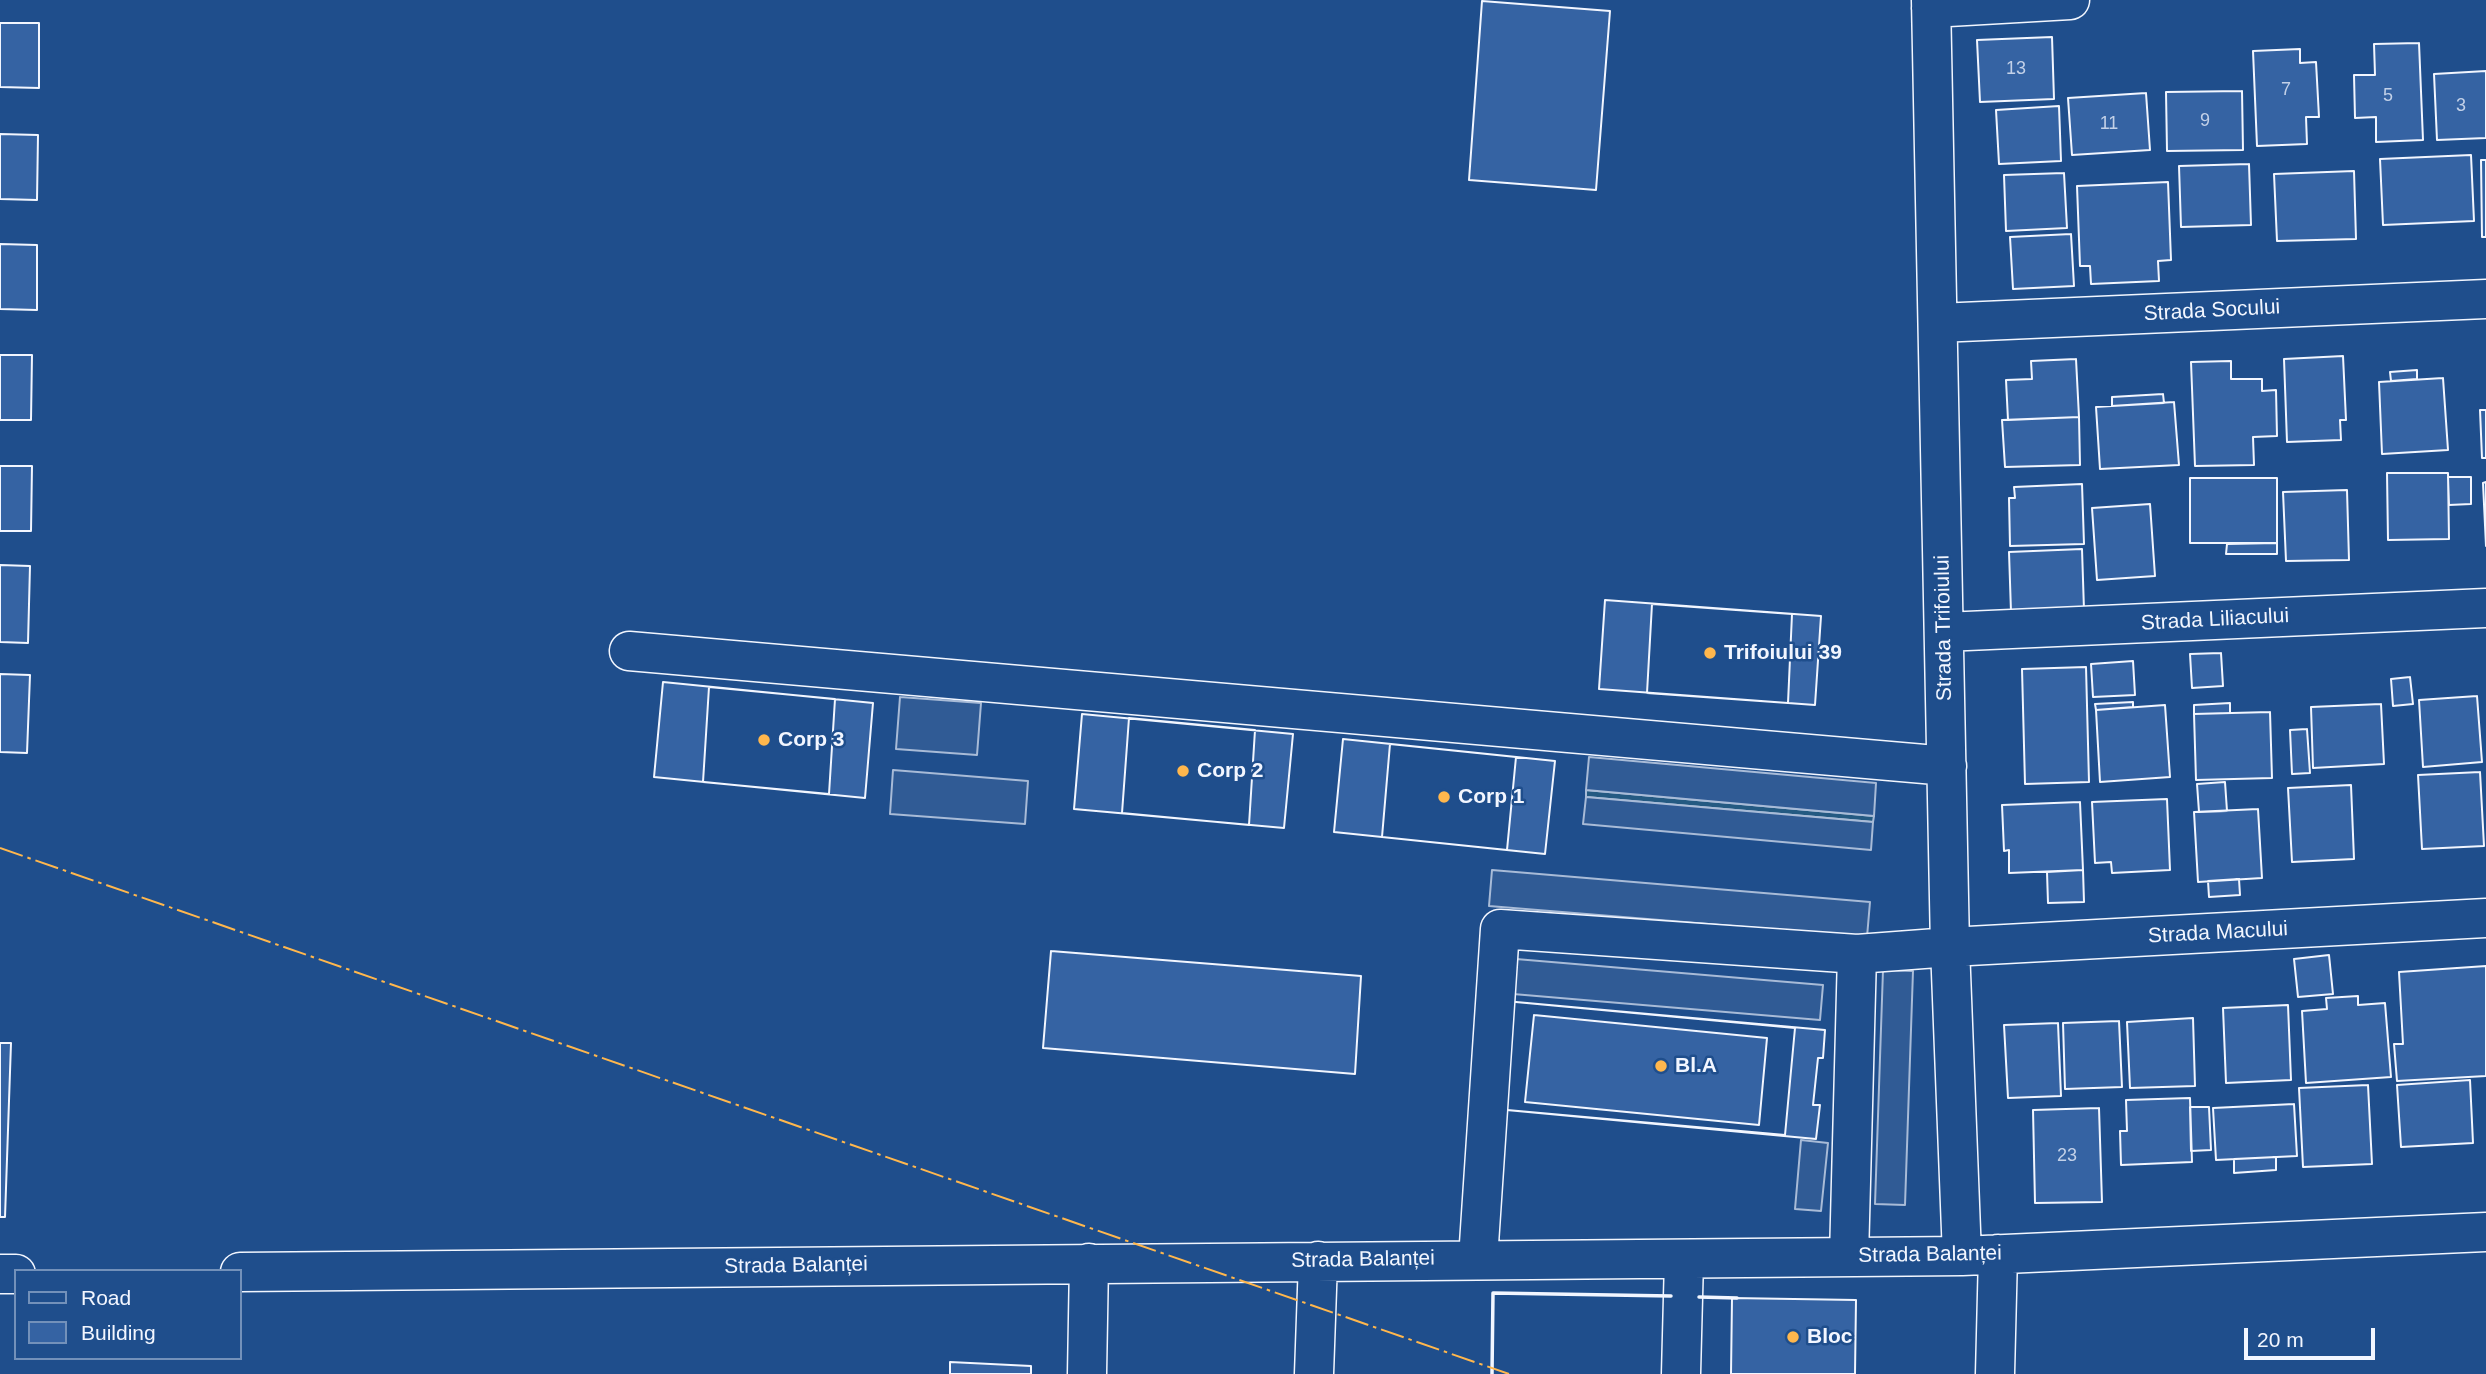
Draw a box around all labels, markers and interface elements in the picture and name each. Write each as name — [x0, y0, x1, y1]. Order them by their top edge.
house number: 13 — [2006, 58, 2026, 80]
house number: 7 — [2281, 79, 2291, 101]
house number: 5 — [2383, 85, 2393, 107]
house number: 3 — [2456, 95, 2466, 117]
house number: 9 — [2200, 110, 2210, 132]
house number: 11 — [2100, 113, 2118, 135]
street label: Strada Socului — [2143, 295, 2281, 327]
street label: Strada Trifoiului — [1930, 555, 1958, 701]
street label: Strada Liliacului — [2140, 604, 2290, 636]
place label: Trifoiului 39 — [1724, 640, 1842, 666]
marker: Trifoiului 39 — [1702, 645, 1718, 661]
place label: Corp 3 — [778, 727, 845, 753]
marker: Corp 3 — [756, 732, 772, 748]
place label: Corp 2 — [1197, 758, 1264, 784]
marker: Corp 2 — [1175, 763, 1191, 779]
place label: Corp 1 — [1458, 784, 1525, 810]
marker: Corp 1 — [1436, 789, 1452, 805]
street label: Strada Macului — [2147, 917, 2289, 949]
place label: Bl.A — [1675, 1053, 1717, 1079]
marker: Bl.A — [1653, 1058, 1669, 1074]
house number: 23 — [2057, 1145, 2077, 1167]
street label: Strada Balanței — [1858, 1241, 2002, 1269]
street label: Strada Balanței — [1291, 1246, 1435, 1274]
street label: Strada Balanței — [724, 1252, 868, 1280]
legend — [14, 1269, 242, 1360]
text: Road — [81, 1286, 131, 1309]
scale bar — [2248, 1314, 2379, 1358]
text: Building — [81, 1321, 156, 1344]
place label: Bloc — [1807, 1324, 1853, 1350]
text: 20 m — [2257, 1328, 2304, 1351]
marker: Bloc — [1785, 1329, 1801, 1345]

